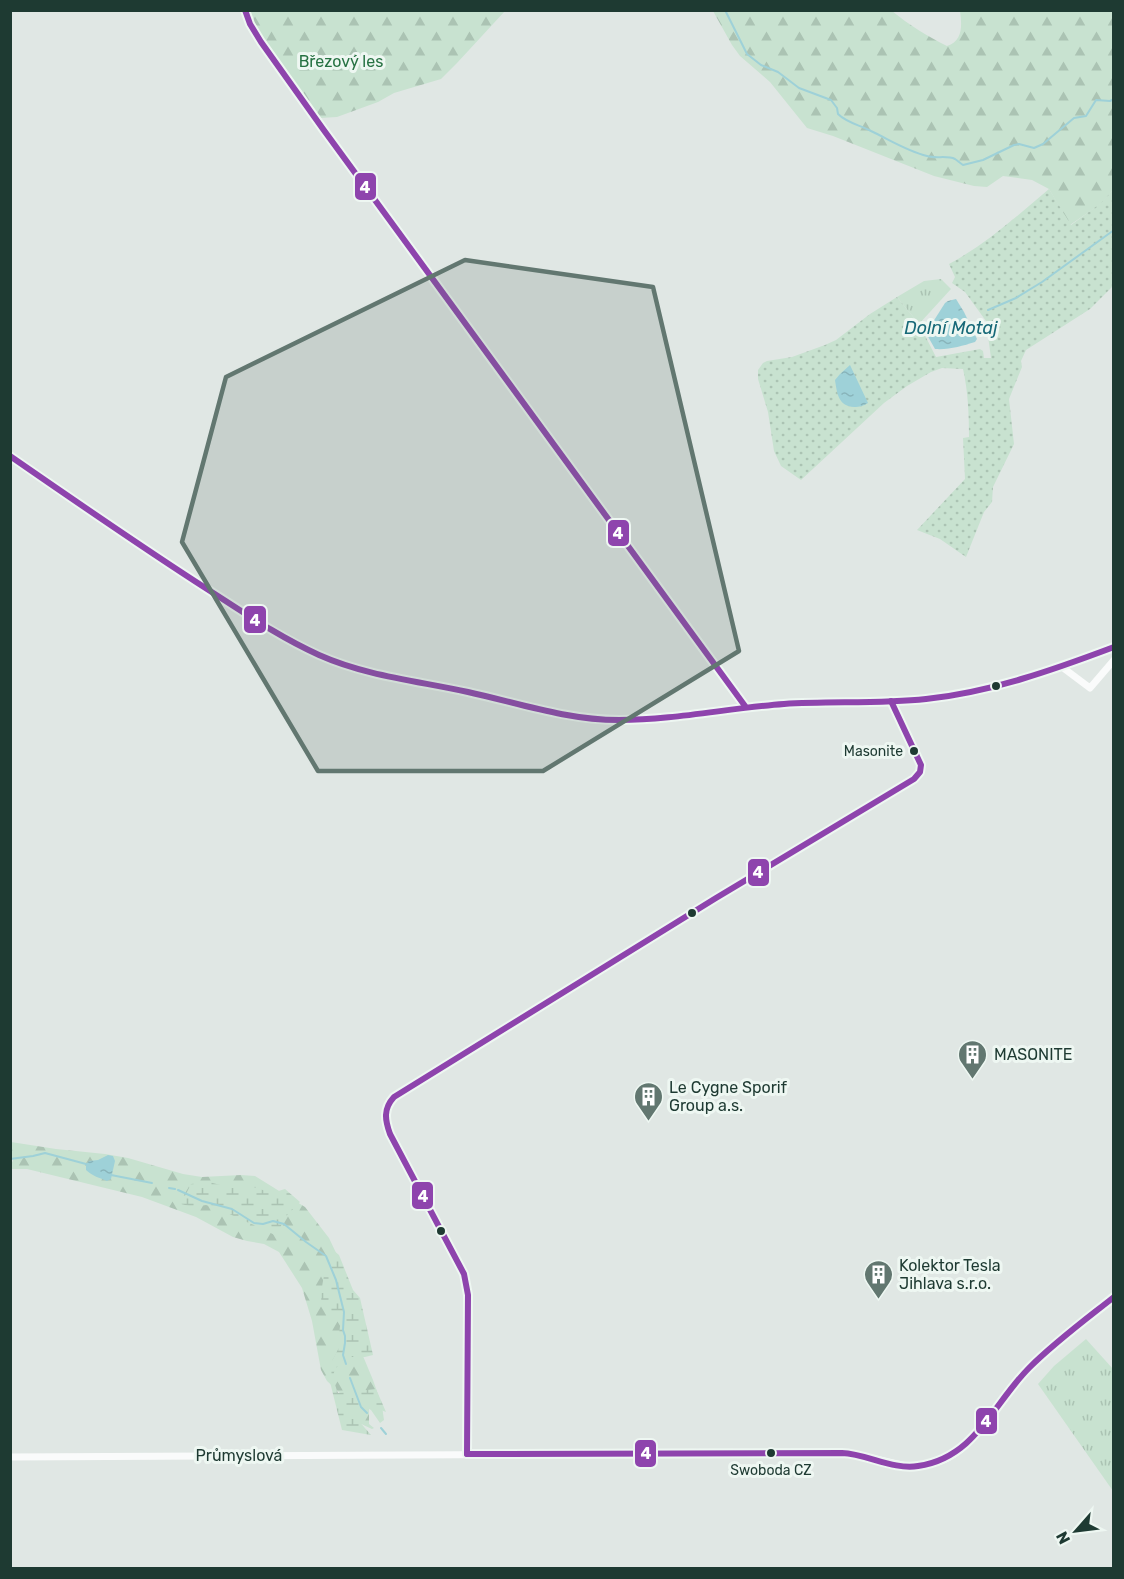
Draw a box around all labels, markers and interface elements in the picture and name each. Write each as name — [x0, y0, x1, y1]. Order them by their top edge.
park label: Březový les — [299, 52, 383, 71]
line badge: 4 — [354, 172, 377, 201]
text: 4 — [360, 178, 371, 197]
water label: Dolní Motaj — [904, 317, 998, 339]
line badge: 4 — [607, 519, 630, 547]
text: 4 — [613, 524, 624, 543]
line badge: 4 — [243, 605, 267, 634]
text: 4 — [250, 611, 261, 630]
unlabelled marker — [990, 680, 1002, 692]
place label: Masonite — [844, 743, 903, 760]
marker: Masonite — [908, 745, 920, 757]
line badge: 4 — [747, 858, 770, 887]
text: 4 — [753, 863, 764, 882]
unlabelled marker — [686, 907, 698, 919]
building icon: MASONITE — [957, 1038, 989, 1080]
place label: MASONITE — [994, 1045, 1073, 1064]
place label: Le Cygne Sporif Group a.s. — [669, 1078, 788, 1115]
building icon: Le Cygne Sporif Group a.s. — [632, 1080, 664, 1122]
line badge: 4 — [411, 1181, 434, 1210]
text: 4 — [418, 1187, 429, 1206]
unlabelled marker — [435, 1225, 447, 1237]
place label: Kolektor Tesla Jihlava s.r.o. — [899, 1256, 1001, 1293]
building icon: Kolektor Tesla Jihlava s.r.o. — [862, 1258, 894, 1300]
line badge: 4 — [975, 1407, 998, 1435]
text: 4 — [981, 1412, 992, 1431]
line badge: 4 — [634, 1439, 657, 1468]
text: 4 — [641, 1444, 652, 1463]
street label: Průmyslová — [196, 1446, 282, 1465]
marker: Swoboda CZ — [765, 1447, 777, 1459]
place label: Swoboda CZ — [730, 1462, 812, 1479]
north arrow — [1046, 1501, 1106, 1561]
text: N — [1052, 1528, 1074, 1547]

